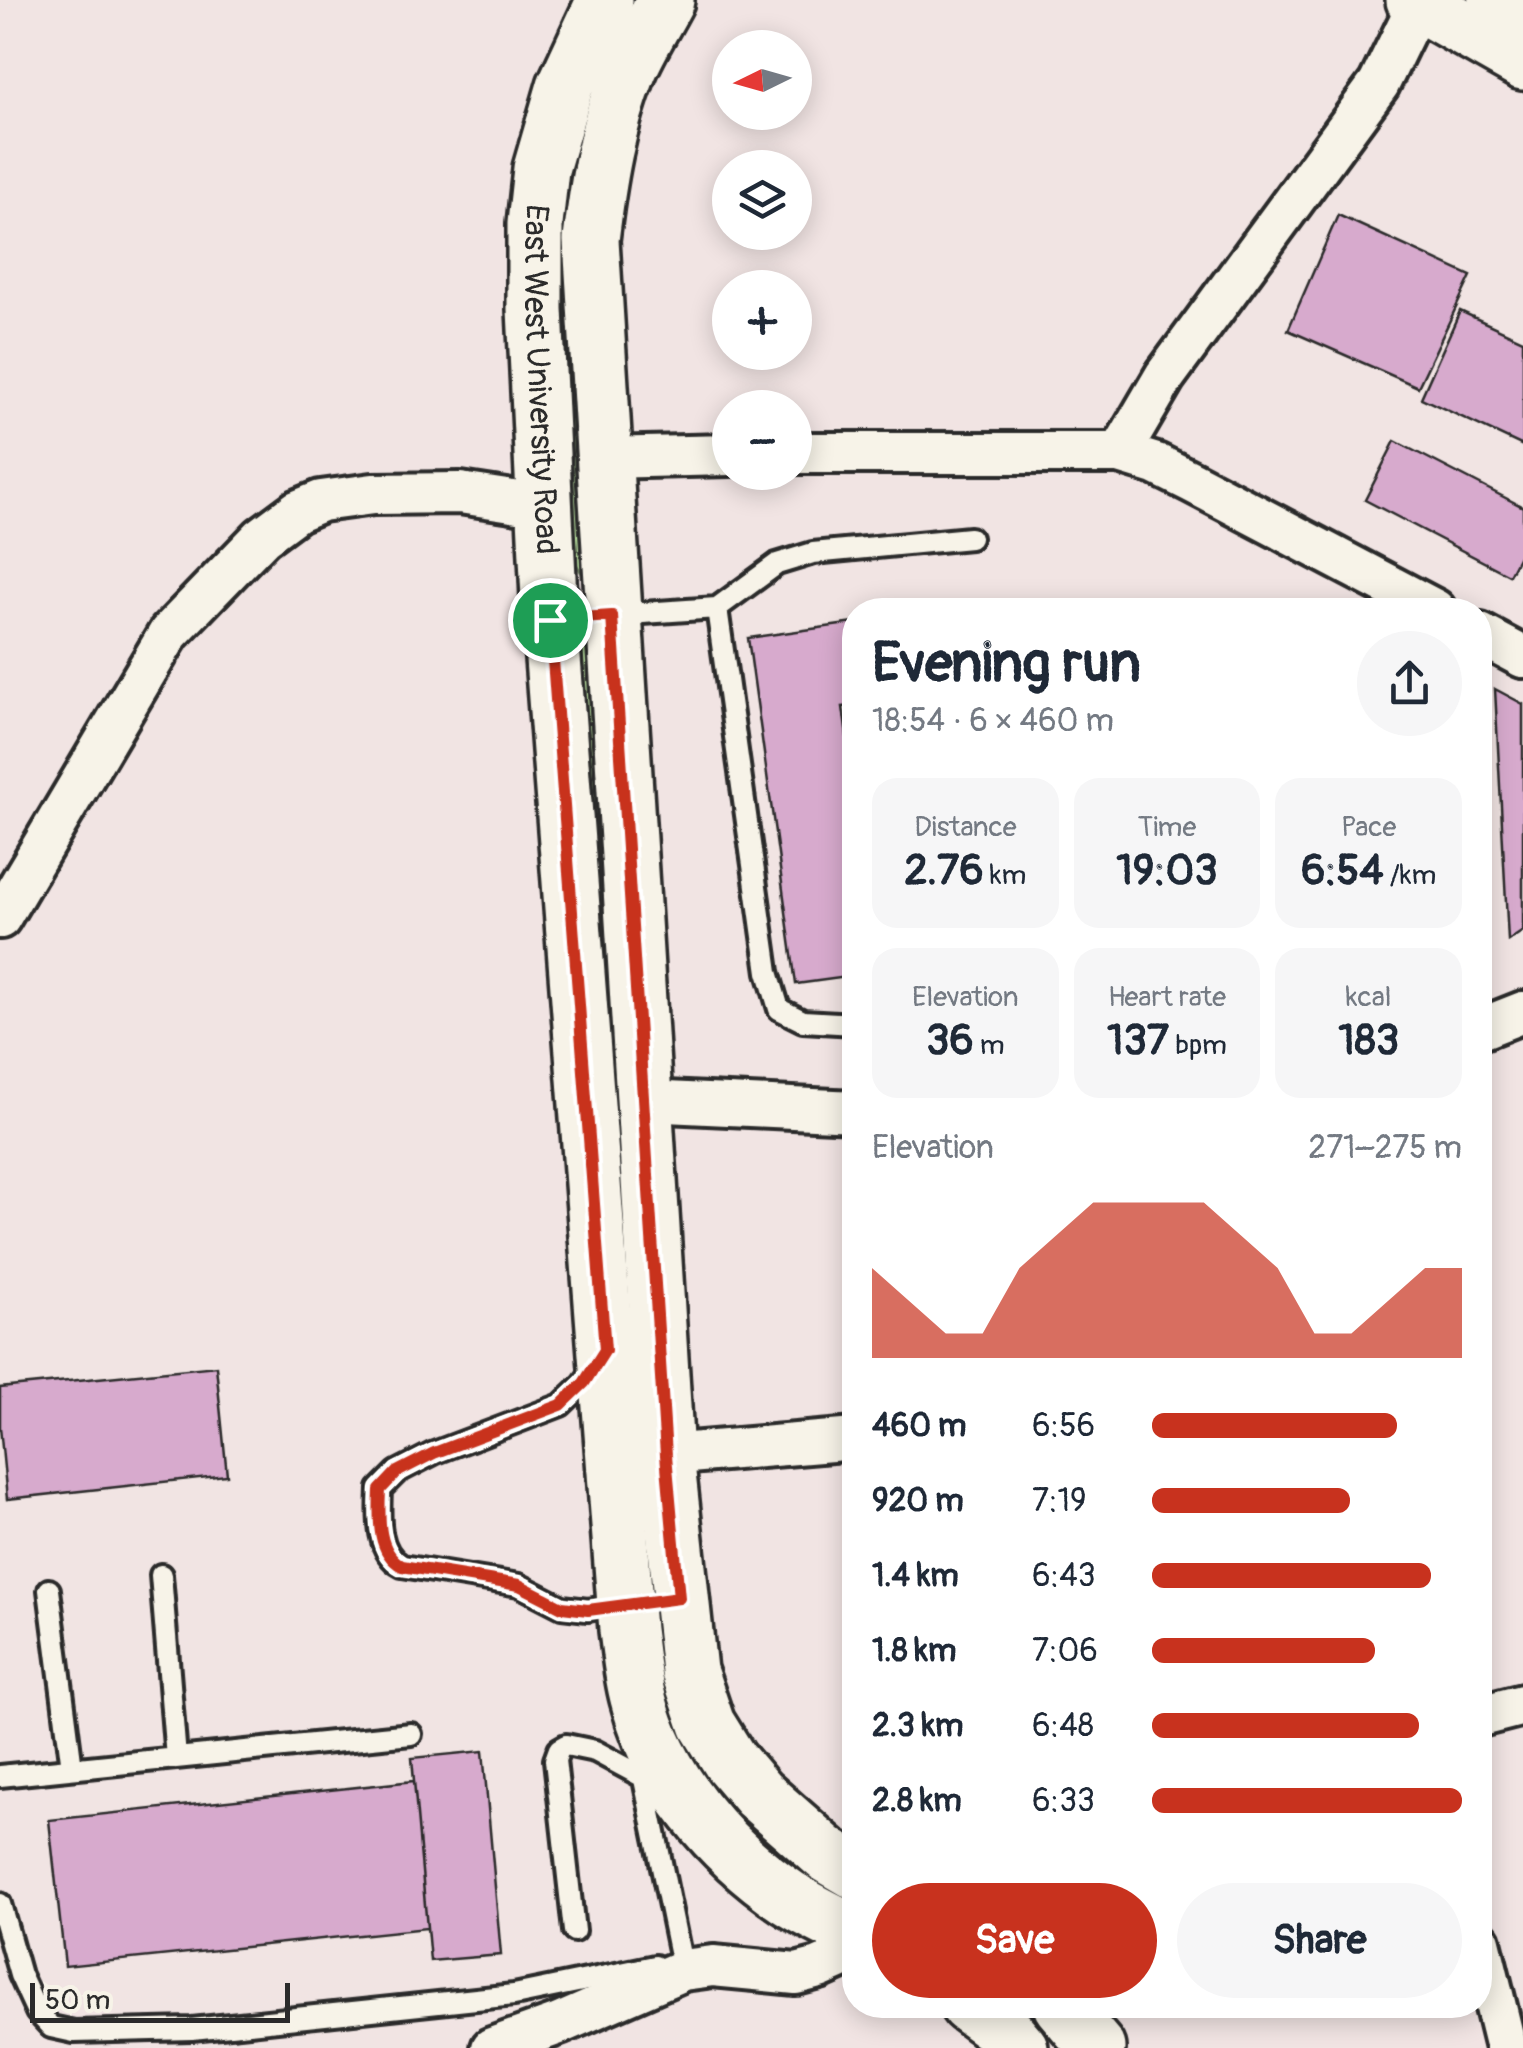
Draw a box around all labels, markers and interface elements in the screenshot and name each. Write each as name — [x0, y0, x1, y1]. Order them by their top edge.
north arrow — [712, 30, 812, 130]
map controls — [712, 30, 812, 490]
button: layers — [712, 150, 812, 250]
street label: East West University Road — [515, 202, 567, 555]
button: + — [712, 270, 812, 370]
button: − — [712, 390, 812, 490]
pin — [508, 578, 593, 663]
icon: arrive — [523, 593, 578, 648]
text: Evening run — [872, 629, 1141, 698]
button: share — [1357, 631, 1462, 736]
text: 18:54 · 6 × 460 m — [872, 701, 1114, 741]
text: Distance — [914, 810, 1017, 845]
text: Time — [1138, 810, 1196, 845]
text: Pace — [1341, 810, 1396, 845]
text: 2.76 — [904, 845, 984, 897]
text: 19:03 — [1116, 845, 1218, 897]
text: 6:54 — [1301, 845, 1384, 897]
text: km — [984, 858, 1026, 893]
text: /km — [1384, 858, 1436, 893]
text: Elevation — [912, 980, 1019, 1015]
text: Heart rate — [1108, 980, 1226, 1015]
text: kcal — [1346, 980, 1391, 1015]
text: 36 — [926, 1015, 974, 1067]
text: 137 — [1107, 1015, 1169, 1067]
text: 183 — [1338, 1015, 1399, 1067]
text: m — [974, 1028, 1005, 1063]
text: bpm — [1169, 1028, 1227, 1063]
text: Elevation — [872, 1128, 994, 1168]
text: 271–275 m — [1308, 1128, 1462, 1168]
text: 460 m — [872, 1406, 966, 1446]
text: 6:56 — [1032, 1406, 1095, 1446]
text: 920 m — [872, 1481, 964, 1521]
text: 7:19 — [1032, 1481, 1086, 1521]
text: 1.4 km — [872, 1556, 959, 1596]
text: 6:43 — [1032, 1556, 1096, 1596]
text: 1.8 km — [872, 1631, 956, 1671]
text: 7:06 — [1032, 1631, 1098, 1671]
text: 2.3 km — [872, 1706, 963, 1746]
text: 6:48 — [1032, 1706, 1094, 1746]
text: 2.8 km — [872, 1781, 962, 1821]
text: 6:33 — [1032, 1781, 1095, 1821]
button: Save — [872, 1883, 1157, 1998]
button: Share — [1177, 1883, 1462, 1998]
scale bar — [30, 1978, 290, 2022]
text: 50 m — [45, 1983, 110, 2018]

